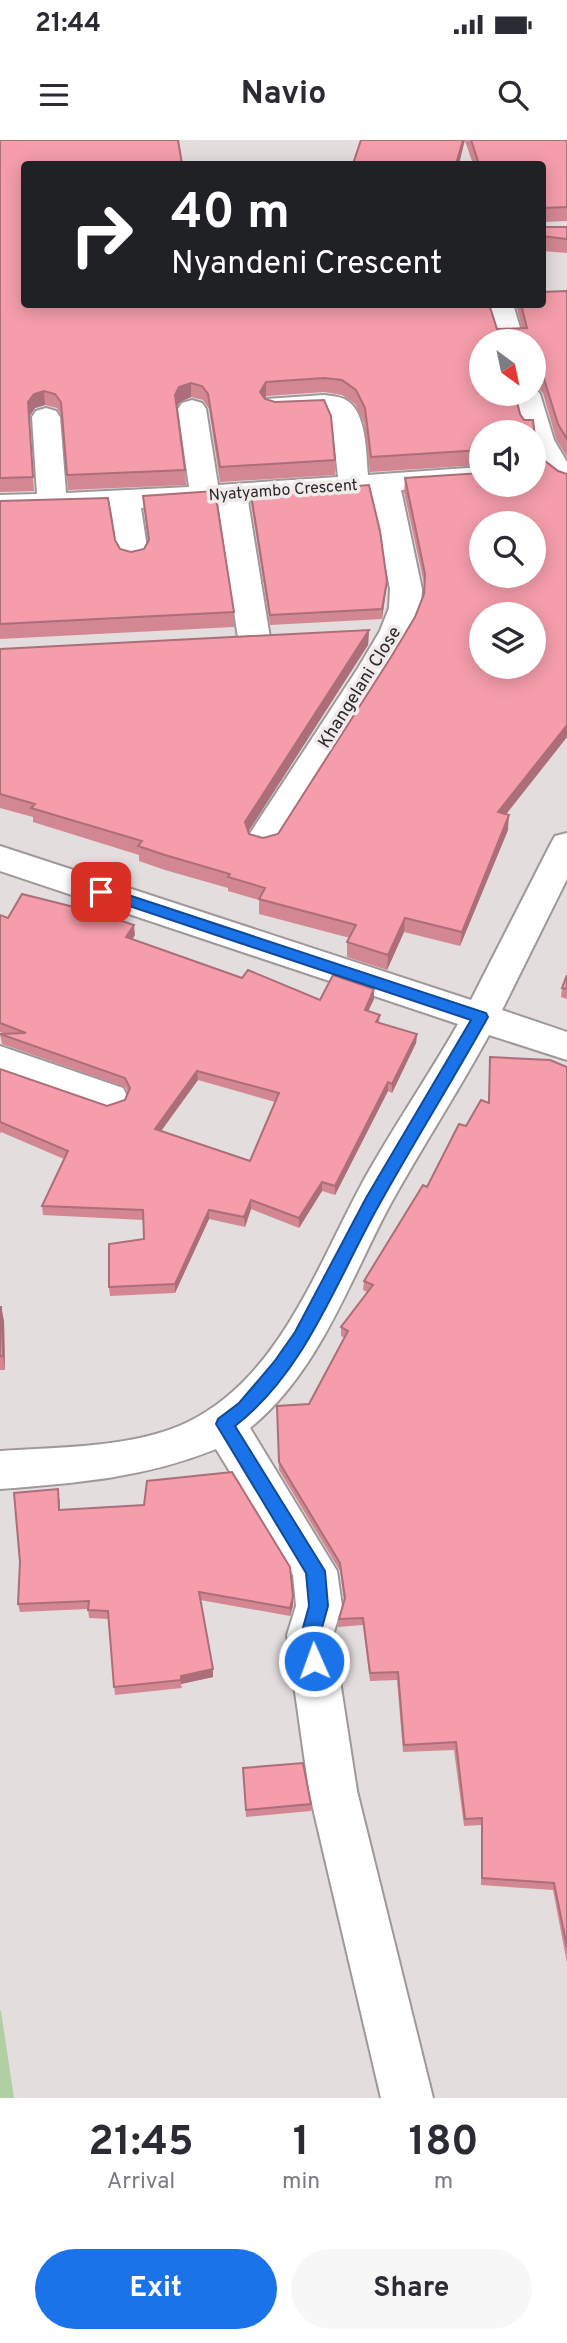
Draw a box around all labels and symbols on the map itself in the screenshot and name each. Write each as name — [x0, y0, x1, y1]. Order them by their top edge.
north arrow — [469, 329, 546, 406]
street label: Nyatyambo Crescent — [208, 476, 358, 506]
street label: Khangelani Close — [314, 623, 407, 753]
pin — [71, 862, 131, 922]
position arrow — [277, 1624, 351, 1698]

